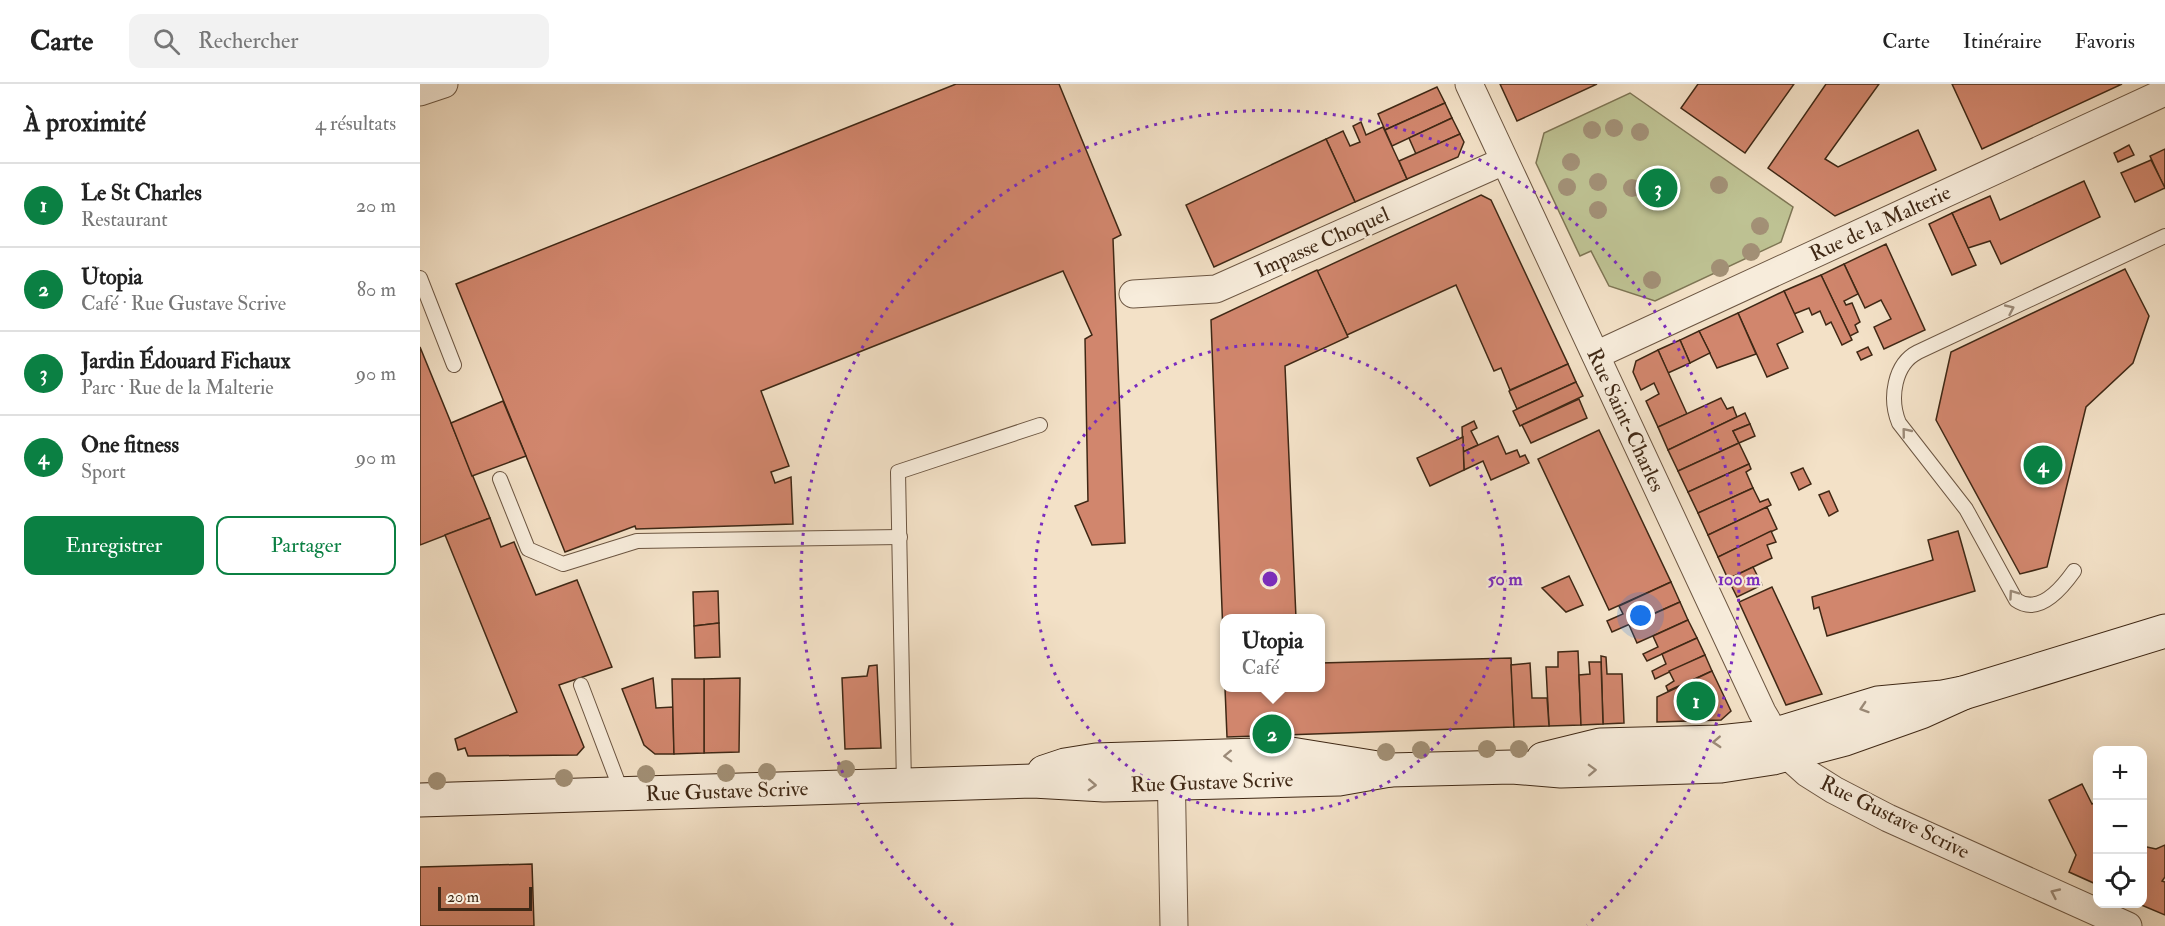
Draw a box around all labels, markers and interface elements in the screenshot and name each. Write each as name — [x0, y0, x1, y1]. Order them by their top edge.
search box — [129, 14, 549, 68]
text: Carte — [30, 24, 93, 59]
icon: search — [150, 25, 183, 58]
text: Rechercher — [198, 27, 298, 55]
text: Carte — [1882, 28, 1930, 55]
text: Itinéraire — [1963, 28, 2041, 55]
text: Favoris — [2074, 28, 2135, 55]
text: À proximité — [24, 107, 146, 139]
text: 4 résultats — [315, 111, 396, 136]
pin: 3 — [1638, 166, 1678, 210]
text: Le St Charles — [81, 179, 202, 207]
street label: Rue de la Malterie — [1805, 179, 1955, 268]
text: 1 — [40, 193, 47, 218]
text: 20 m — [356, 193, 396, 218]
street label: Impasse Choquel — [1251, 201, 1394, 284]
text: Restaurant — [81, 207, 168, 232]
text: Utopia — [81, 263, 143, 291]
text: 2 — [38, 277, 49, 302]
text: 80 m — [357, 277, 396, 302]
text: Café · Rue Gustave Scrive — [81, 291, 286, 316]
one-way arrow — [2004, 304, 2015, 316]
street label: Rue Saint-Charles — [1581, 344, 1671, 496]
text: Jardin Édouard Fichaux — [81, 347, 290, 375]
text: 3 — [40, 361, 47, 386]
text: 90 m — [356, 361, 396, 386]
text: Parc · Rue de la Malterie — [81, 375, 274, 400]
one-way arrow — [1903, 428, 1914, 439]
text: One fitness — [81, 431, 179, 459]
pin: 4 — [2024, 442, 2062, 488]
text: 4 — [38, 445, 49, 470]
text: 90 m — [356, 445, 396, 470]
text: Sport — [81, 459, 126, 484]
button: Enregistrer — [24, 516, 204, 575]
button: Partager — [216, 516, 396, 575]
text: 50 m — [1488, 568, 1523, 591]
text: 100 m — [1718, 568, 1761, 591]
centre of rings — [1260, 569, 1280, 589]
one-way arrow — [2009, 590, 2020, 601]
your location — [1626, 601, 1655, 630]
popup — [1220, 614, 1325, 692]
text: Utopia — [1242, 627, 1303, 655]
text: Café — [1242, 655, 1279, 680]
pin: 1 — [1676, 678, 1716, 724]
one-way arrow — [1859, 701, 1870, 713]
pin: 2 — [1252, 712, 1292, 756]
one-way arrow — [1712, 735, 1721, 748]
map controls — [2093, 746, 2147, 908]
button: + — [2093, 746, 2147, 800]
one-way arrow — [1224, 750, 1233, 763]
one-way arrow — [1587, 764, 1596, 776]
street label: Rue Gustave Scrive — [1130, 766, 1294, 799]
street label: Rue Gustave Scrive — [1816, 770, 1974, 865]
street label: Rue Gustave Scrive — [645, 775, 809, 808]
one-way arrow — [1087, 778, 1096, 791]
button: − — [2093, 800, 2147, 854]
button: locate — [2093, 854, 2147, 908]
scale bar — [438, 884, 532, 912]
text: 20 m — [447, 887, 479, 907]
one-way arrow — [2051, 888, 2062, 900]

